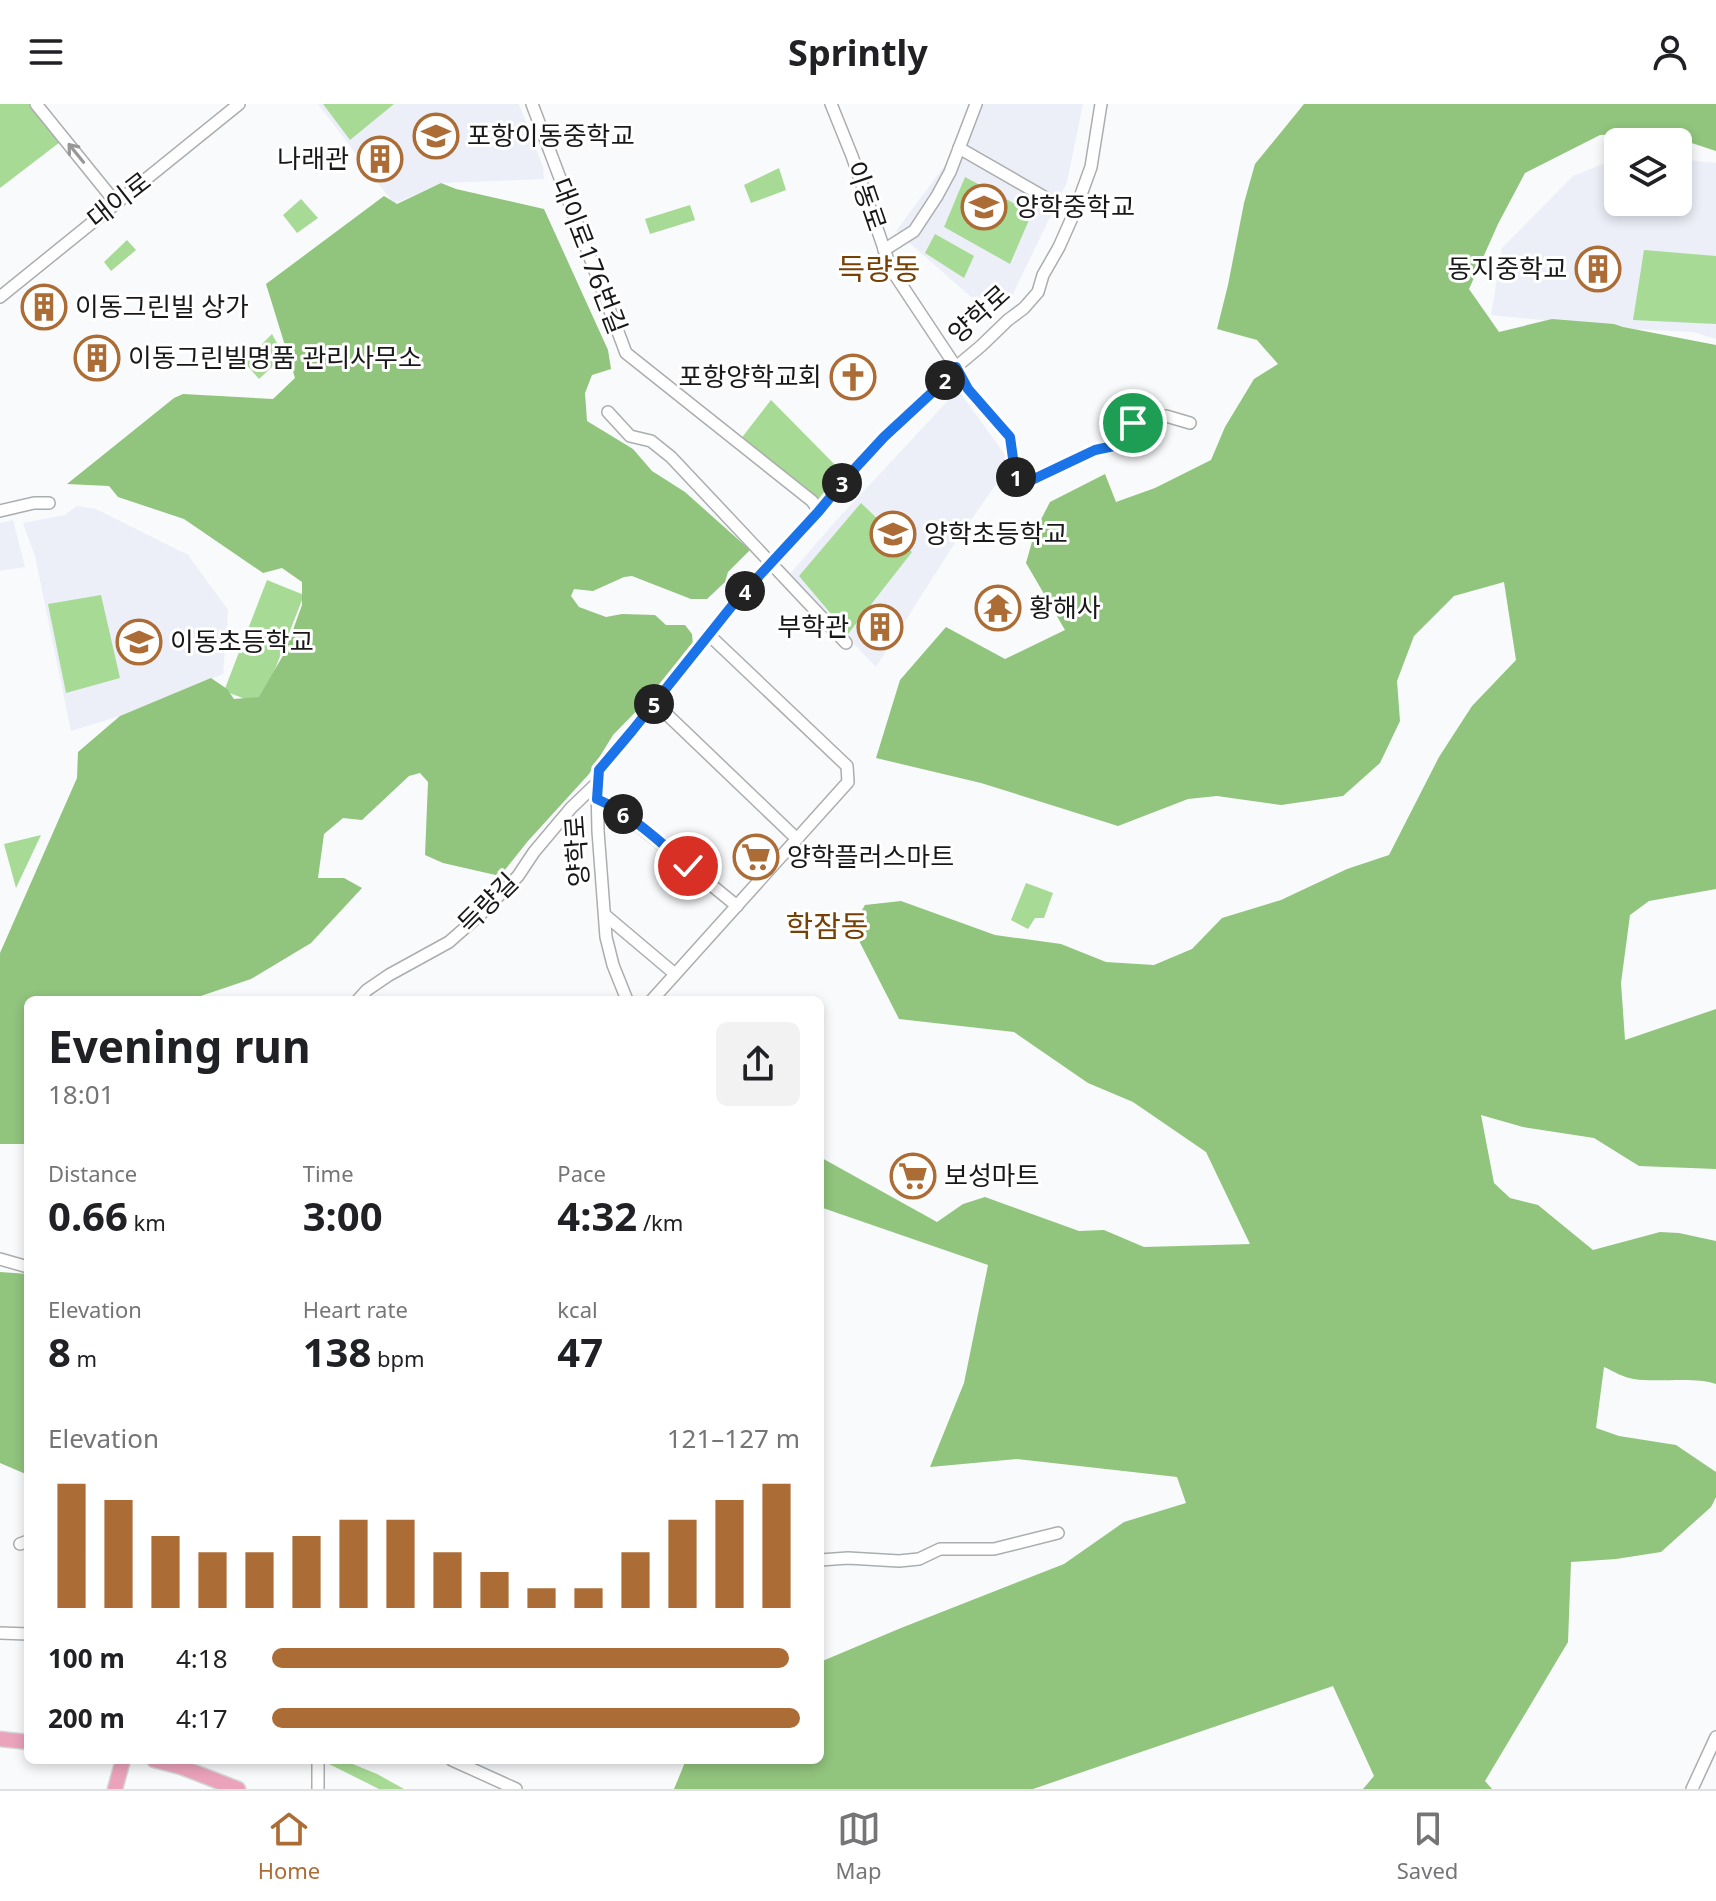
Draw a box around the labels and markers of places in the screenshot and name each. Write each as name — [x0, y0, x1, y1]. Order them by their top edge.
school or university icon: 포항이동중학교 — [412, 112, 460, 160]
place label: 포항이동중학교 — [467, 117, 634, 153]
building icon: 나래관 — [356, 135, 404, 183]
place label: 나래관 — [277, 140, 349, 176]
school or university icon: 양학중학교 — [960, 183, 1008, 231]
place label: 양학중학교 — [1015, 188, 1135, 224]
building icon: 동지중학교 — [1574, 245, 1622, 293]
place label: 동지중학교 — [1447, 250, 1567, 286]
building icon: 이동그린빌 상가 — [20, 283, 68, 331]
place label: 이동그린빌 상가 — [75, 288, 249, 324]
building icon: 이동그린빌명품 관리사무소 — [73, 334, 121, 382]
place label: 이동그린빌명품 관리사무소 — [128, 339, 422, 375]
church icon: 포항양학교회 — [829, 353, 877, 401]
place label: 포항양학교회 — [678, 358, 822, 394]
pin: 2 — [925, 360, 965, 400]
pin — [1099, 389, 1167, 457]
pin: 1 — [996, 457, 1036, 497]
pin: 3 — [822, 463, 862, 503]
school or university icon: 양학초등학교 — [869, 510, 917, 558]
place label: 양학초등학교 — [924, 515, 1068, 551]
pin: 4 — [725, 571, 765, 611]
temple icon: 황해사 — [974, 584, 1022, 632]
place label: 황해사 — [1029, 589, 1101, 625]
building icon: 부학관 — [856, 603, 904, 651]
place label: 부학관 — [777, 608, 849, 644]
school or university icon: 이동초등학교 — [115, 618, 163, 666]
place label: 이동초등학교 — [170, 623, 314, 659]
pin: 5 — [634, 684, 674, 724]
pin: 6 — [603, 794, 643, 834]
pin — [654, 832, 722, 900]
supermarket icon: 양학플러스마트 — [732, 833, 780, 881]
place label: 양학플러스마트 — [787, 838, 954, 874]
supermarket icon: 보성마트 — [889, 1152, 937, 1200]
place label: 보성마트 — [944, 1157, 1040, 1193]

